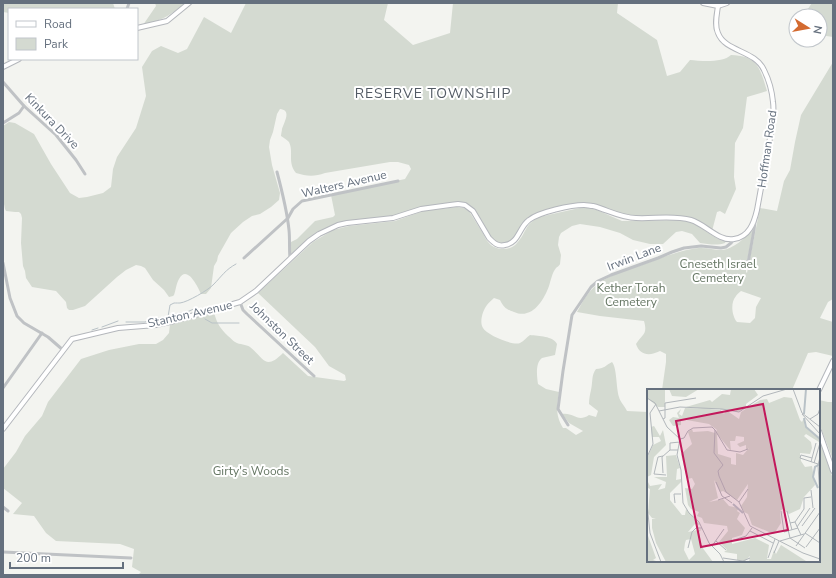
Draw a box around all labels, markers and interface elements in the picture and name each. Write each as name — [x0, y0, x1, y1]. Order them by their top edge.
legend — [8, 8, 138, 60]
north arrow — [788, 8, 828, 48]
text: Road — [44, 16, 72, 32]
text: N — [809, 24, 825, 35]
text: Park — [44, 36, 69, 52]
district label: RESERVE TOWNSHIP — [355, 84, 511, 103]
street label: Kinkura Drive — [21, 90, 83, 152]
street label: Hoffman Road — [754, 109, 780, 189]
street label: Walters Avenue — [300, 166, 388, 202]
street label: Irwin Lane — [605, 239, 663, 275]
park label: Cneseth Israel Cemetery — [680, 256, 757, 286]
park label: Kether Torah Cemetery — [597, 280, 665, 310]
street label: Stanton Avenue — [146, 296, 234, 332]
street label: Johnston Street — [246, 298, 318, 368]
inset map — [647, 389, 820, 562]
park label: Girty's Woods — [213, 463, 290, 479]
scale bar — [10, 544, 123, 570]
text: 200 m — [16, 550, 51, 566]

